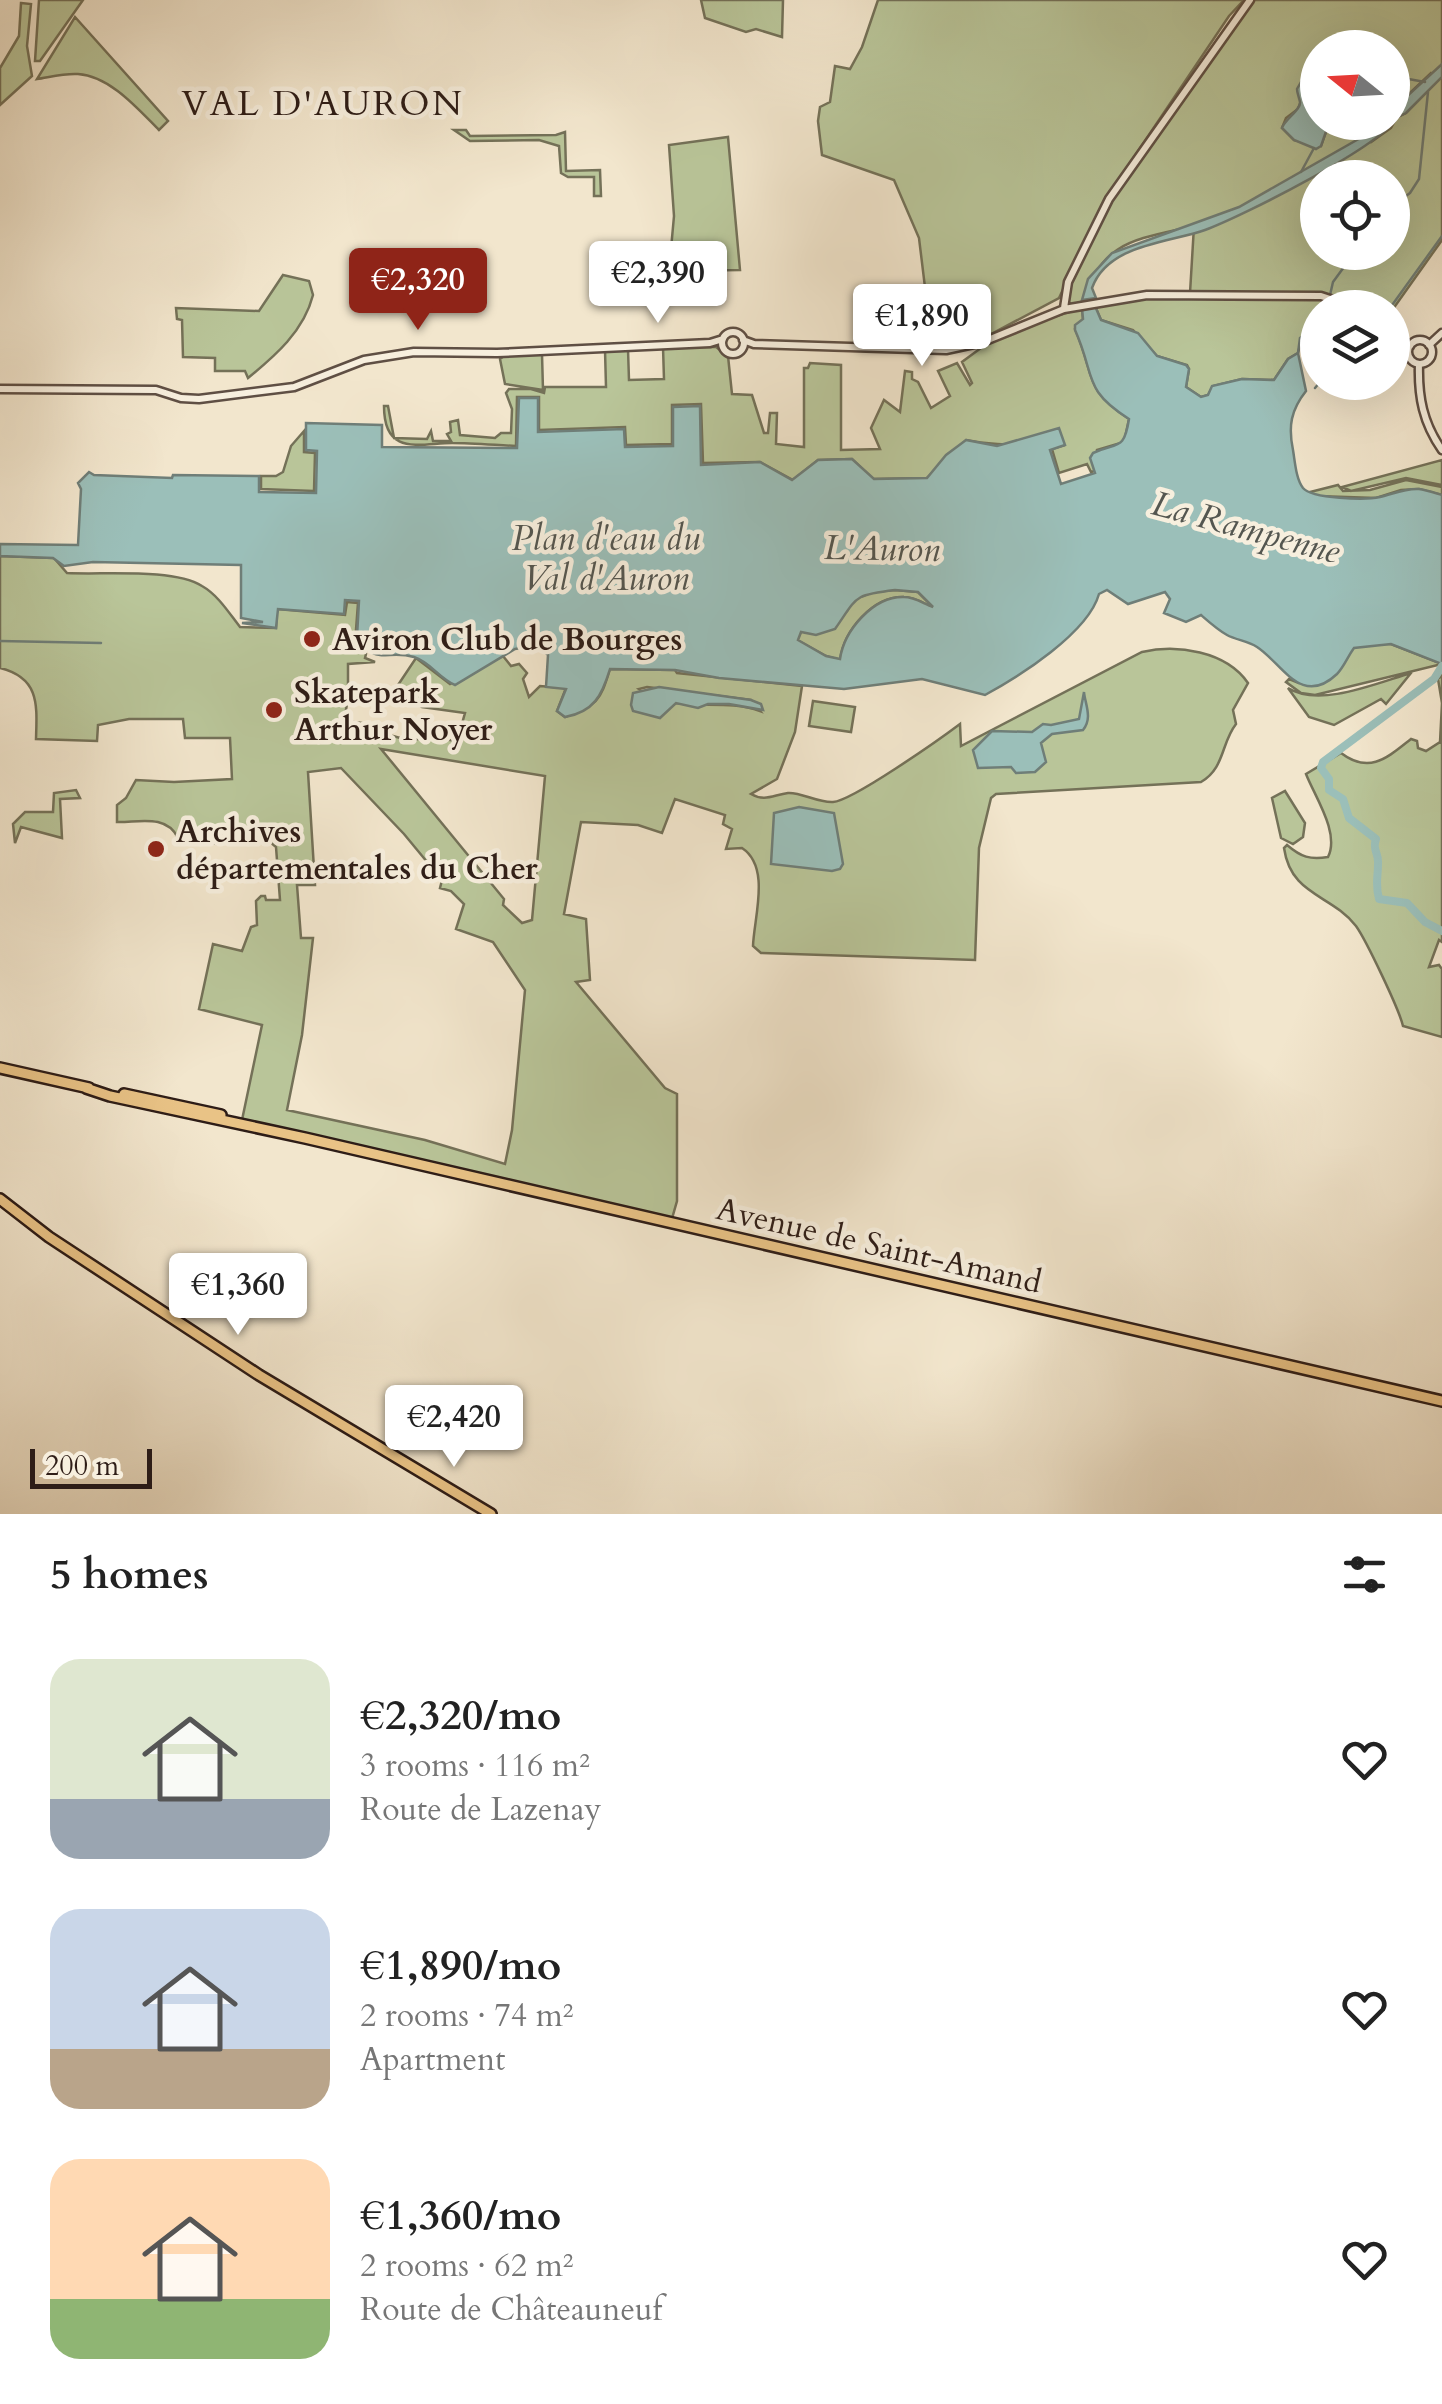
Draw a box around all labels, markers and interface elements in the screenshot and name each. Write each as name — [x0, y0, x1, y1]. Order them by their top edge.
north arrow — [1300, 30, 1410, 140]
map controls — [1300, 30, 1410, 400]
district label: VAL D'AURON — [182, 80, 464, 128]
button: locate — [1300, 160, 1410, 270]
pin: €2,390 — [577, 241, 739, 326]
pin: €2,320 — [337, 248, 499, 333]
text: €2,390 — [611, 251, 705, 295]
text: €2,320 — [371, 258, 465, 302]
pin: €1,890 — [841, 284, 1003, 369]
button: layers — [1300, 290, 1410, 400]
text: €1,890 — [875, 294, 969, 338]
water label: La Rampenne — [1146, 480, 1346, 576]
water label: Plan d'eau du Val d'Auron — [511, 515, 701, 603]
water label: L'Auron — [824, 524, 940, 574]
place label: Aviron Club de Bourges — [332, 618, 682, 662]
marker: Aviron Club de Bourges — [301, 628, 323, 650]
place label: Skatepark Arthur Noyer — [294, 671, 492, 752]
marker: Skatepark Arthur Noyer — [263, 699, 285, 721]
place label: Archives départementales du Cher — [176, 810, 538, 891]
marker: Archives départementales du Cher — [145, 838, 167, 860]
street label: Avenue de Saint-Amand — [712, 1187, 1046, 1305]
pin: €1,360 — [157, 1253, 319, 1338]
text: €1,360 — [191, 1263, 285, 1307]
pin: €2,420 — [373, 1385, 535, 1470]
text: €2,420 — [407, 1395, 501, 1439]
scale bar — [30, 1444, 152, 1488]
text: 200 m — [45, 1447, 119, 1485]
text: 5 homes — [50, 1546, 208, 1603]
icon: filters — [1337, 1547, 1392, 1602]
text: €2,320/mo — [360, 1687, 561, 1744]
icon: home — [130, 1699, 250, 1819]
icon: heart — [1337, 1732, 1392, 1787]
text: 3 rooms · 116 m² — [360, 1744, 590, 1788]
text: Route de Lazenay — [360, 1788, 601, 1832]
text: €1,890/mo — [360, 1937, 561, 1994]
icon: home — [130, 1949, 250, 2069]
icon: heart — [1337, 1982, 1392, 2037]
text: 2 rooms · 74 m² — [360, 1994, 573, 2038]
text: Apartment — [360, 2038, 505, 2082]
text: €1,360/mo — [360, 2187, 561, 2244]
icon: home — [130, 2199, 250, 2319]
icon: heart — [1337, 2232, 1392, 2287]
text: 2 rooms · 62 m² — [360, 2244, 573, 2288]
text: Route de Châteauneuf — [360, 2288, 662, 2332]

